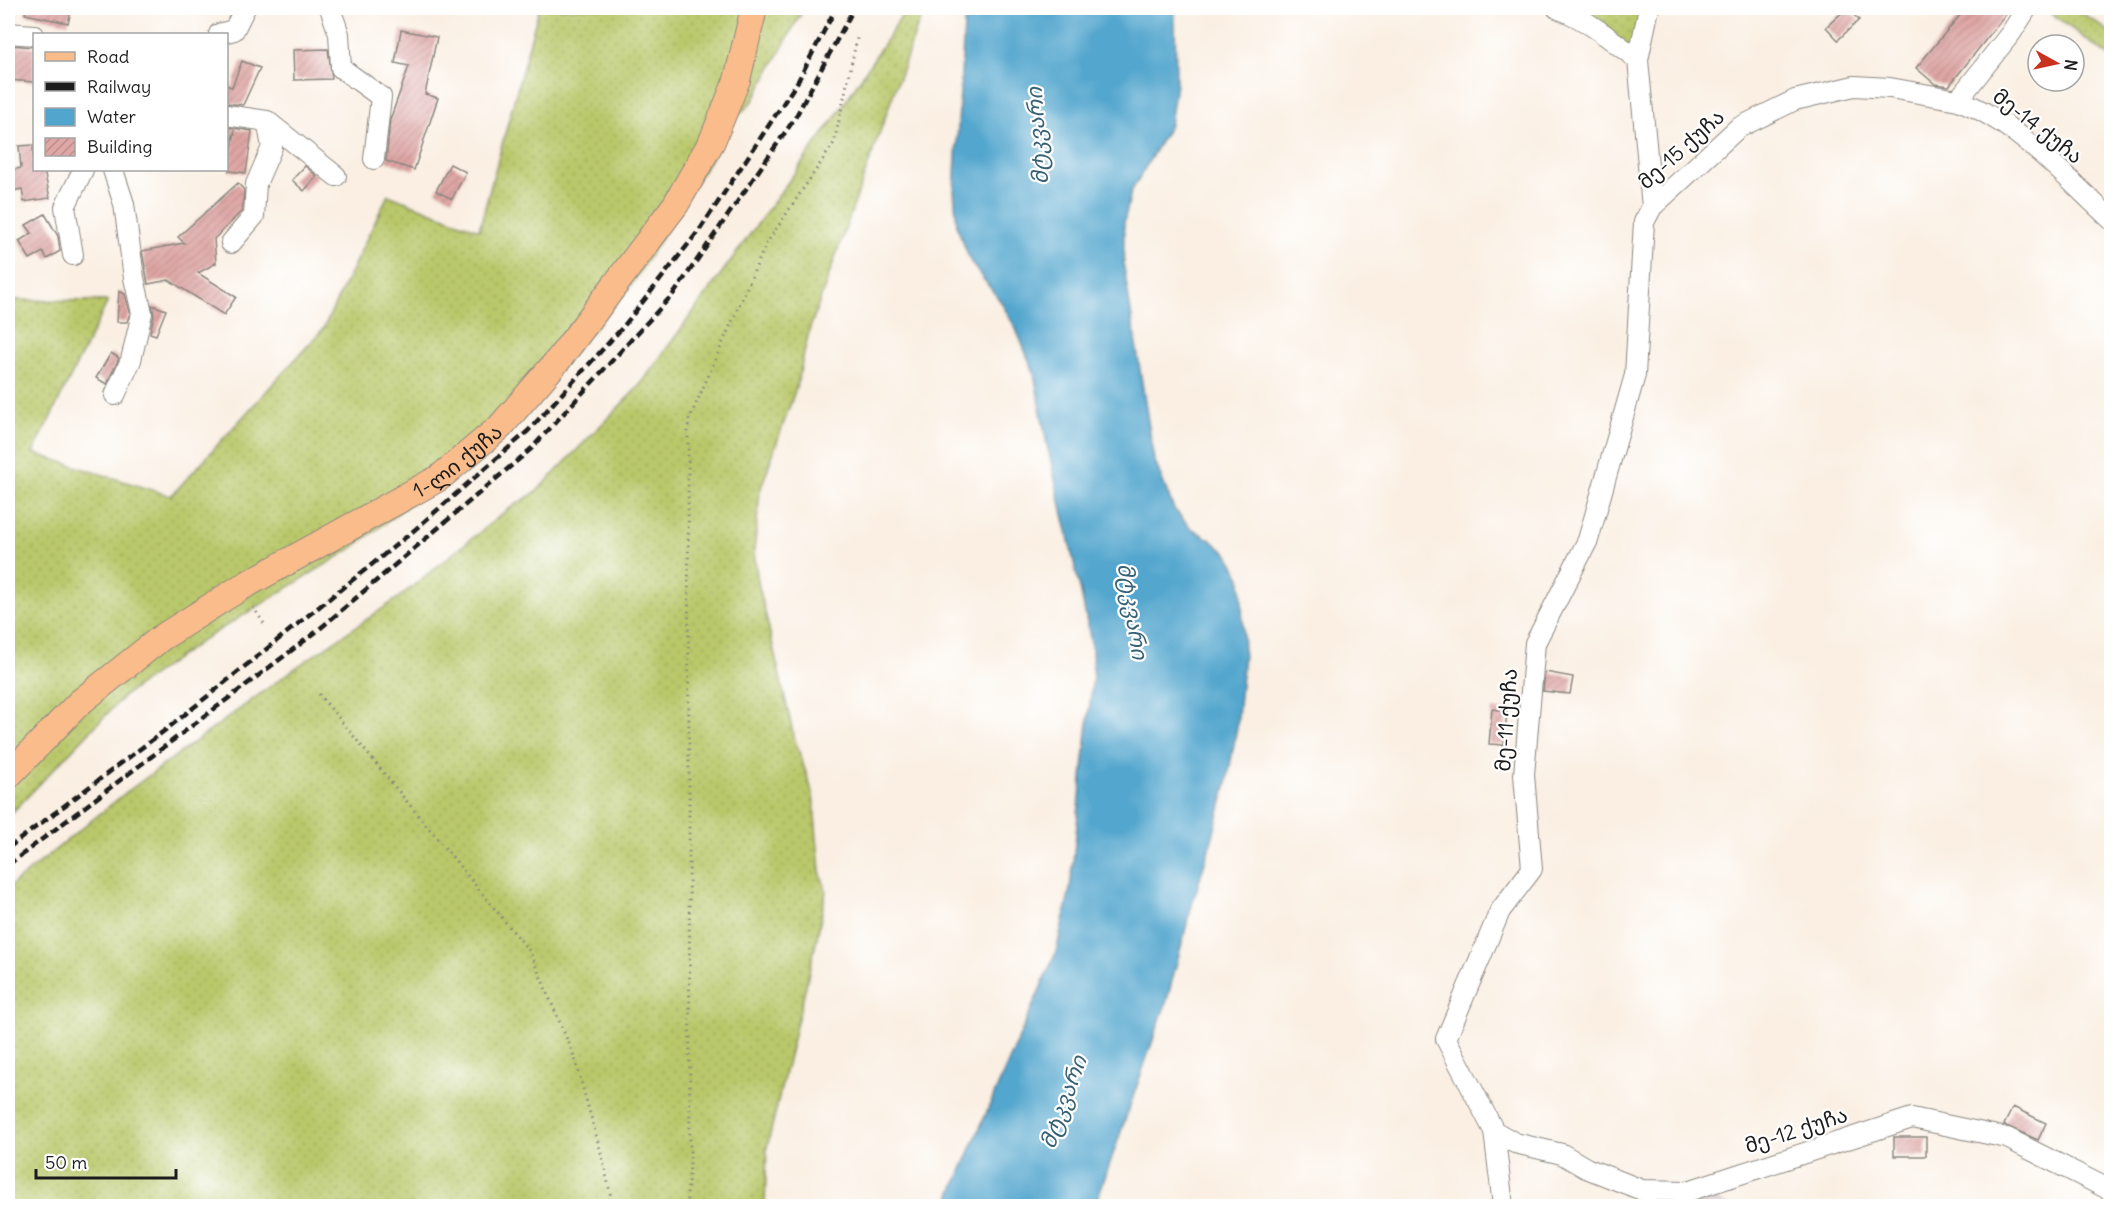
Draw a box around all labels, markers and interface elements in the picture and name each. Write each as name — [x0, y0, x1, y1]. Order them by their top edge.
legend — [33, 33, 228, 171]
north arrow — [2026, 33, 2086, 93]
text: Road — [87, 45, 130, 68]
text: N — [2060, 58, 2082, 72]
text: Railway — [87, 75, 151, 98]
street label: მე-14 ქუჩა — [1987, 82, 2089, 170]
water label: მტკვარი — [1020, 85, 1054, 185]
street label: მე-15 ქუჩა — [1632, 103, 1730, 195]
text: Water — [87, 105, 137, 128]
text: Building — [87, 135, 152, 158]
street label: 1-ლი ქუჩა — [408, 418, 507, 504]
water label: მტკვარი — [1112, 561, 1155, 663]
street label: მე-11 ქუჩა — [1489, 667, 1523, 773]
water label: მტკვარი — [1033, 1050, 1093, 1152]
street label: მე-12 ქუჩა — [1741, 1101, 1851, 1159]
scale bar — [36, 1142, 176, 1180]
text: 50 m — [45, 1151, 87, 1174]

